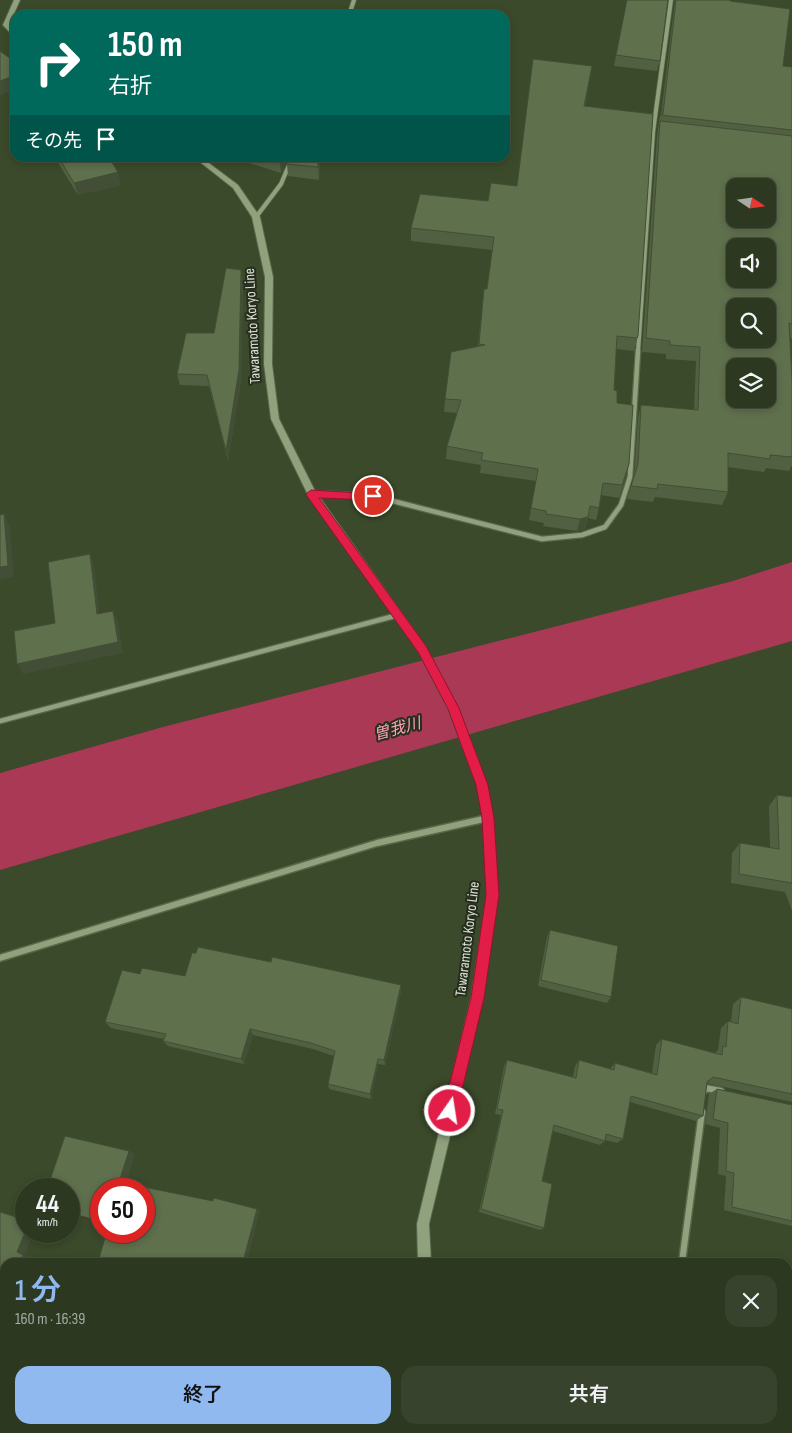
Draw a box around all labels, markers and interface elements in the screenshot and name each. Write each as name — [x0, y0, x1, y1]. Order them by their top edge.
text: 150 m — [108, 24, 182, 67]
icon: right — [25, 30, 90, 95]
text: 右折 — [108, 73, 152, 100]
icon: arrive — [92, 125, 120, 153]
text: その先 — [25, 130, 82, 153]
north arrow — [726, 178, 776, 228]
map controls — [726, 178, 776, 408]
button: sound — [726, 238, 776, 288]
street label: Tawaramoto Koryo Line — [240, 268, 265, 384]
button: search — [726, 298, 776, 348]
button: layers — [726, 358, 776, 408]
pin — [352, 475, 394, 517]
icon: arrive — [359, 482, 387, 510]
water label: 曽我川 — [372, 714, 425, 745]
street label: Tawaramoto Koryo Line — [451, 880, 484, 998]
position arrow — [423, 1084, 475, 1136]
speed limit sign: 50 — [90, 1178, 155, 1243]
text: 44 — [36, 1189, 59, 1220]
text: km/h — [37, 1215, 58, 1230]
text: 1 分 — [15, 1273, 61, 1309]
button: close — [725, 1275, 777, 1327]
text: 160 m · 16:39 — [15, 1310, 85, 1329]
button: 終了 — [15, 1366, 391, 1424]
button: 共有 — [401, 1366, 777, 1424]

